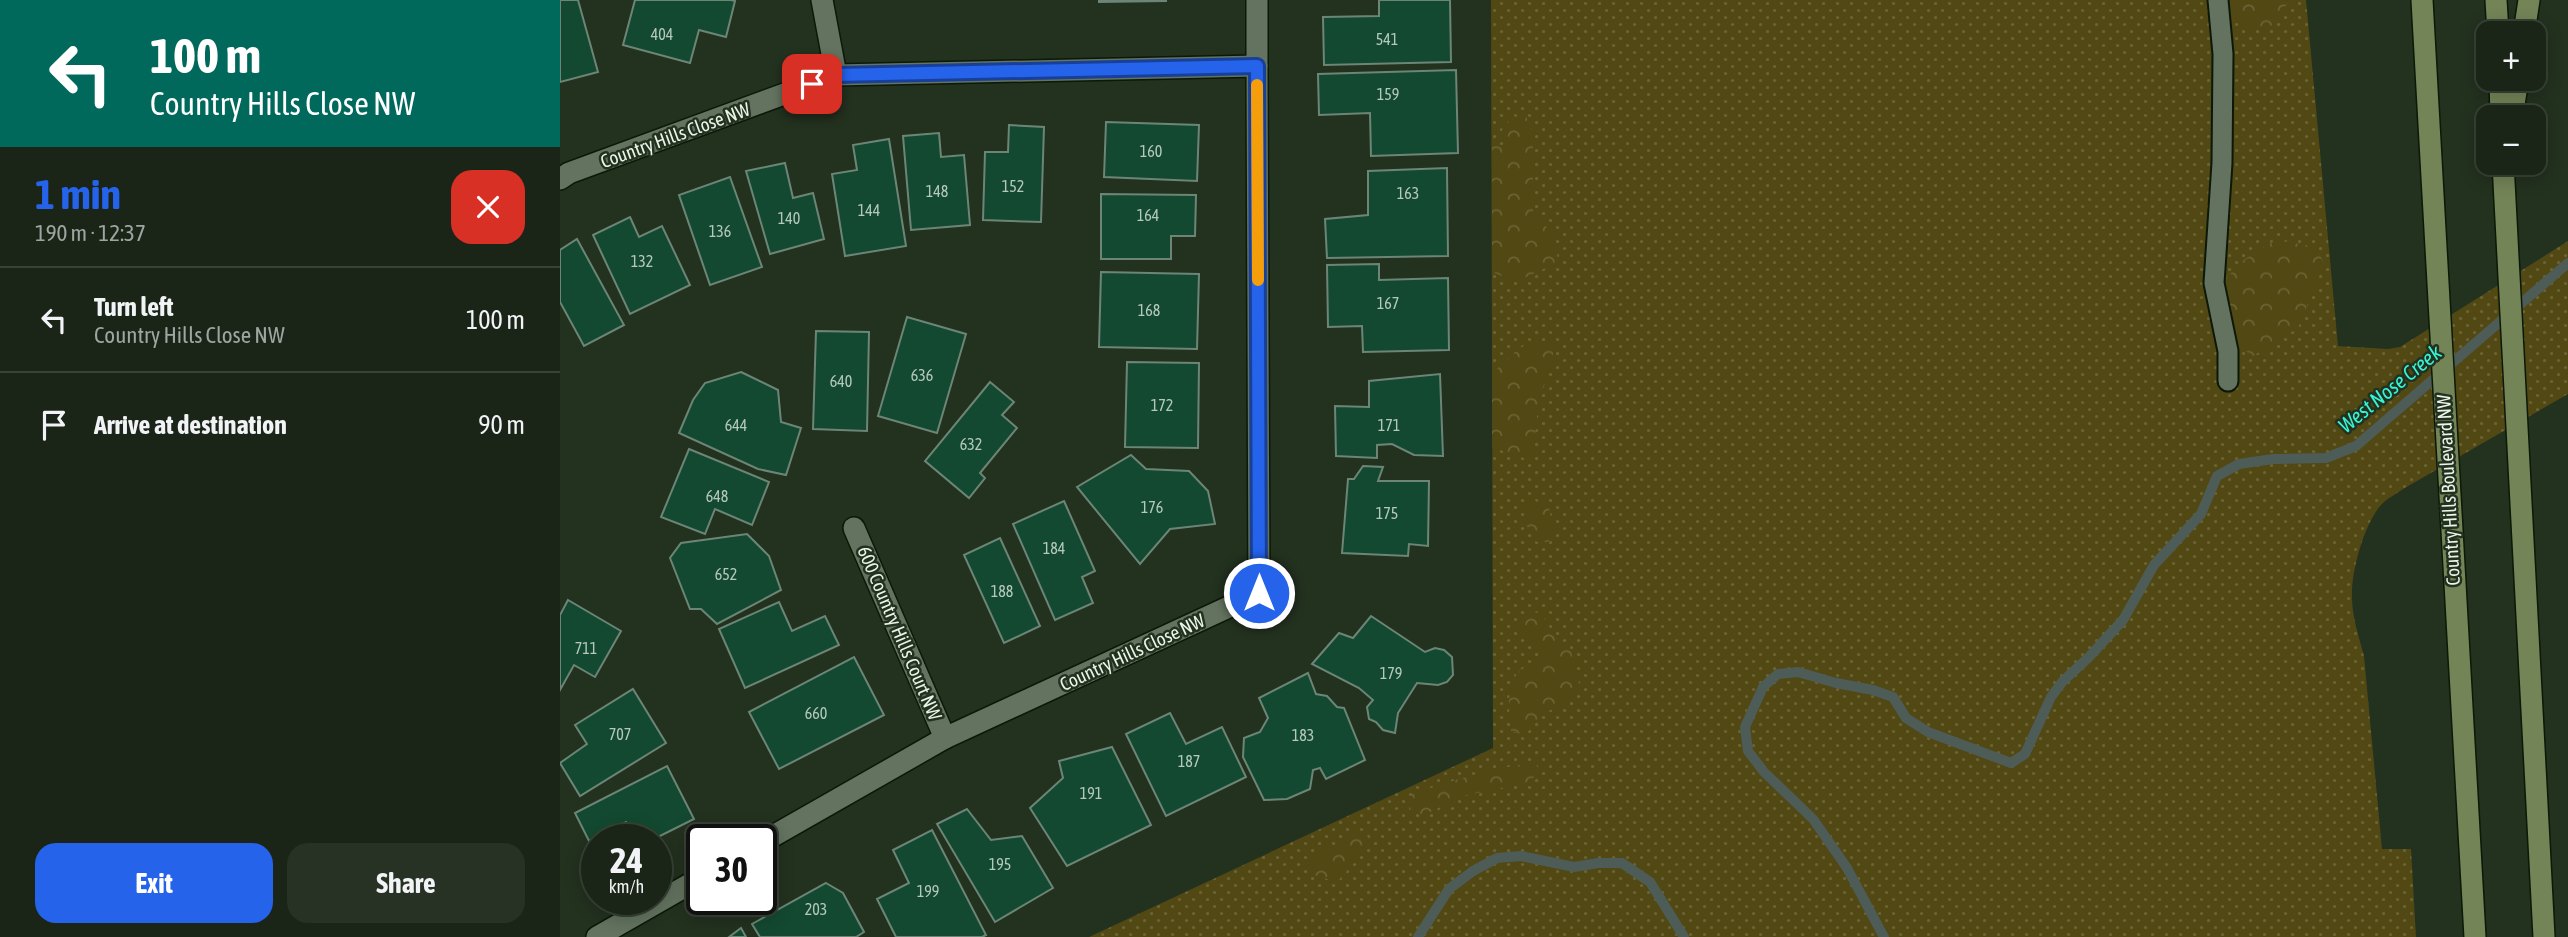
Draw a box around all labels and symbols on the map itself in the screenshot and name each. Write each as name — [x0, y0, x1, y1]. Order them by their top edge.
house number: 404 — [651, 25, 673, 43]
house number: 541 — [1376, 30, 1398, 48]
pin — [782, 54, 842, 114]
house number: 159 — [1377, 85, 1399, 103]
street label: Country Hills Close NW — [597, 98, 753, 172]
house number: 160 — [1140, 142, 1162, 160]
house number: 152 — [1002, 177, 1024, 195]
house number: 148 — [926, 182, 948, 200]
house number: 163 — [1397, 184, 1419, 202]
house number: 144 — [858, 201, 880, 219]
house number: 164 — [1137, 206, 1159, 224]
house number: 140 — [778, 209, 800, 227]
house number: 136 — [709, 222, 731, 240]
house number: 132 — [631, 252, 653, 270]
house number: 167 — [1377, 294, 1399, 312]
house number: 168 — [1138, 301, 1160, 319]
water label: West Nose Creek — [2333, 339, 2446, 437]
house number: 636 — [911, 366, 933, 384]
house number: 640 — [830, 372, 852, 390]
street label: Country Hills Boulevard NW — [2432, 394, 2464, 586]
house number: 172 — [1151, 396, 1173, 414]
house number: 644 — [725, 416, 747, 434]
house number: 171 — [1378, 416, 1400, 434]
house number: 632 — [960, 435, 982, 453]
house number: 648 — [706, 487, 728, 505]
house number: 176 — [1141, 498, 1163, 516]
house number: 175 — [1376, 504, 1398, 522]
house number: 184 — [1043, 539, 1065, 557]
street label: 600 Country Hills Court NW — [853, 543, 947, 723]
position arrow — [1222, 556, 1296, 630]
house number: 652 — [715, 565, 737, 583]
house number: 188 — [991, 582, 1013, 600]
street label: Country Hills Close NW — [1056, 609, 1208, 695]
house number: 711 — [575, 639, 597, 657]
house number: 179 — [1380, 664, 1402, 682]
house number: 660 — [805, 704, 827, 722]
house number: 707 — [609, 725, 631, 743]
house number: 183 — [1292, 726, 1314, 744]
house number: 187 — [1178, 752, 1200, 770]
house number: 191 — [1080, 784, 1102, 802]
speed limit sign: 30 — [686, 824, 777, 915]
house number: 195 — [989, 855, 1011, 873]
house number: 199 — [917, 882, 939, 900]
house number: 203 — [805, 900, 827, 918]

